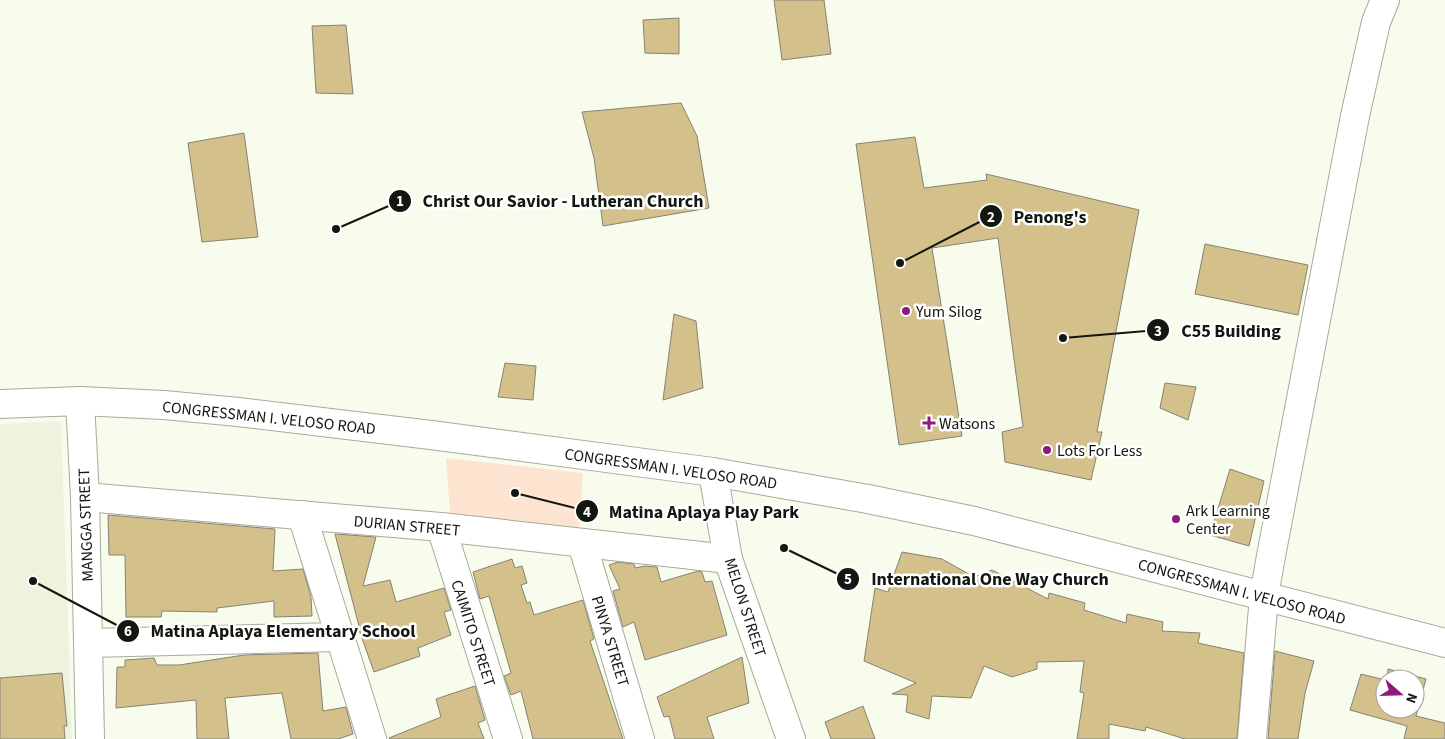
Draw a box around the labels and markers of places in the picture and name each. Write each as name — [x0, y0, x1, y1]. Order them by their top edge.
callout: Christ Our Savior - Lutheran Church — [388, 185, 714, 218]
callout: Penong's — [978, 200, 1096, 233]
place label: Yum Silog — [915, 301, 982, 323]
marker: Yum Silog — [900, 305, 912, 317]
callout: C55 Building — [1146, 314, 1290, 347]
place label: Watsons — [939, 413, 996, 435]
marker: Watsons — [923, 417, 935, 429]
place label: Lots For Less — [1057, 440, 1142, 462]
marker: Lots For Less — [1041, 444, 1053, 456]
callout: Matina Aplaya Play Park — [574, 495, 810, 528]
place label: Ark Learning Center — [1186, 500, 1270, 540]
marker: Ark Learning Center — [1170, 513, 1182, 525]
callout: International One Way Church — [836, 562, 1119, 595]
callout: Matina Aplaya Elementary School — [115, 614, 425, 647]

